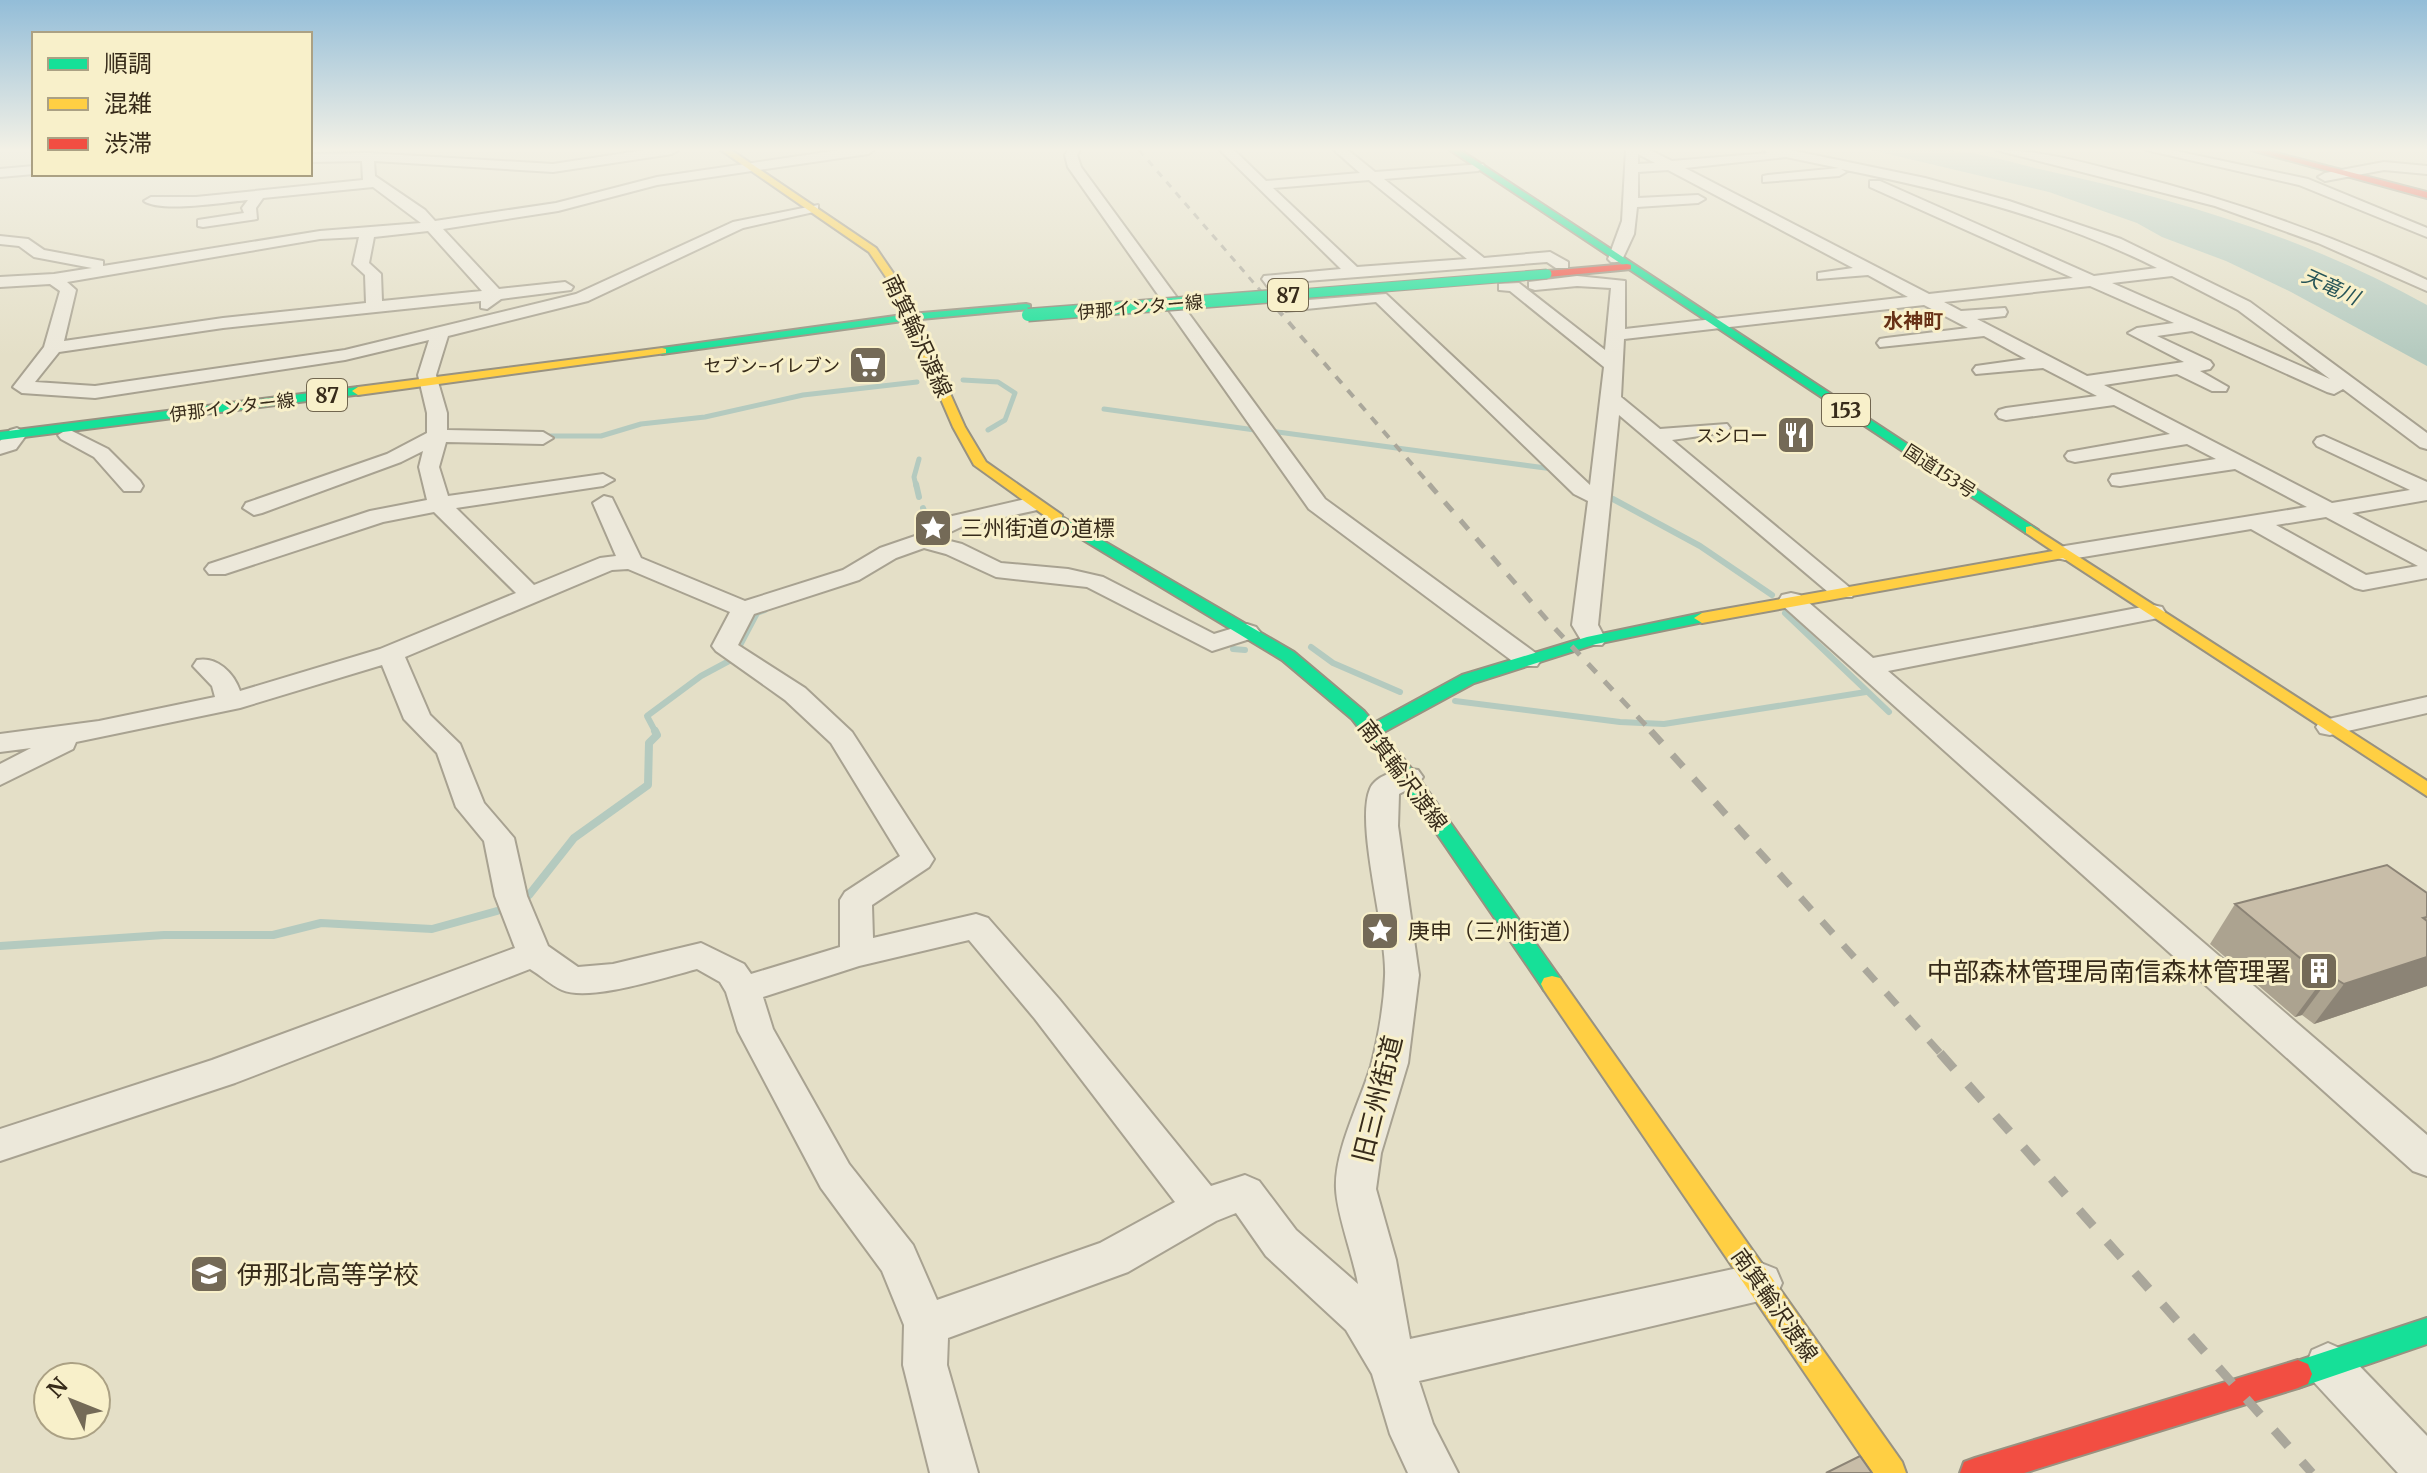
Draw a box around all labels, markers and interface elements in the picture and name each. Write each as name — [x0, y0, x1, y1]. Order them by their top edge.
legend — [32, 32, 312, 176]
text: 順調 — [104, 48, 152, 79]
text: 混雑 — [104, 88, 152, 119]
text: 渋滞 — [104, 128, 152, 159]
water label: 天竜川 — [2299, 262, 2365, 310]
street label: 南箕輪沢渡線 — [877, 270, 959, 402]
road number: 87 — [1268, 279, 1308, 311]
street label: 伊那インター線 — [1076, 290, 1204, 324]
district label: 水神町 — [1883, 308, 1943, 333]
supermarket icon: セブン-イレブン — [847, 344, 889, 386]
place label: セブン-イレブン — [704, 354, 840, 377]
road number: 87 — [307, 379, 347, 411]
street label: 伊那インター線 — [168, 388, 296, 426]
road number: 153 — [1822, 394, 1870, 426]
restaurant icon: スシロー — [1775, 414, 1817, 456]
place label: スシロー — [1696, 424, 1768, 447]
street label: 国道153号 — [1900, 439, 1980, 503]
place icon: 三州街道の道標 — [912, 507, 954, 549]
place label: 三州街道の道標 — [961, 514, 1115, 542]
street label: 南箕輪沢渡線 — [1352, 714, 1454, 836]
place icon: 庚申（三州街道） — [1359, 910, 1401, 952]
place label: 庚申（三州街道） — [1408, 917, 1584, 945]
building icon: 中部森林管理局南信森林管理署 — [2298, 950, 2340, 992]
place label: 中部森林管理局南信森林管理署 — [1927, 955, 2291, 988]
street label: 旧三州街道 — [1345, 1032, 1409, 1166]
street label: 南箕輪沢渡線 — [1726, 1243, 1824, 1367]
school or university icon: 伊那北高等学校 — [188, 1253, 230, 1295]
place label: 伊那北高等学校 — [237, 1258, 419, 1291]
north arrow — [32, 1361, 112, 1441]
text: N — [41, 1371, 74, 1403]

